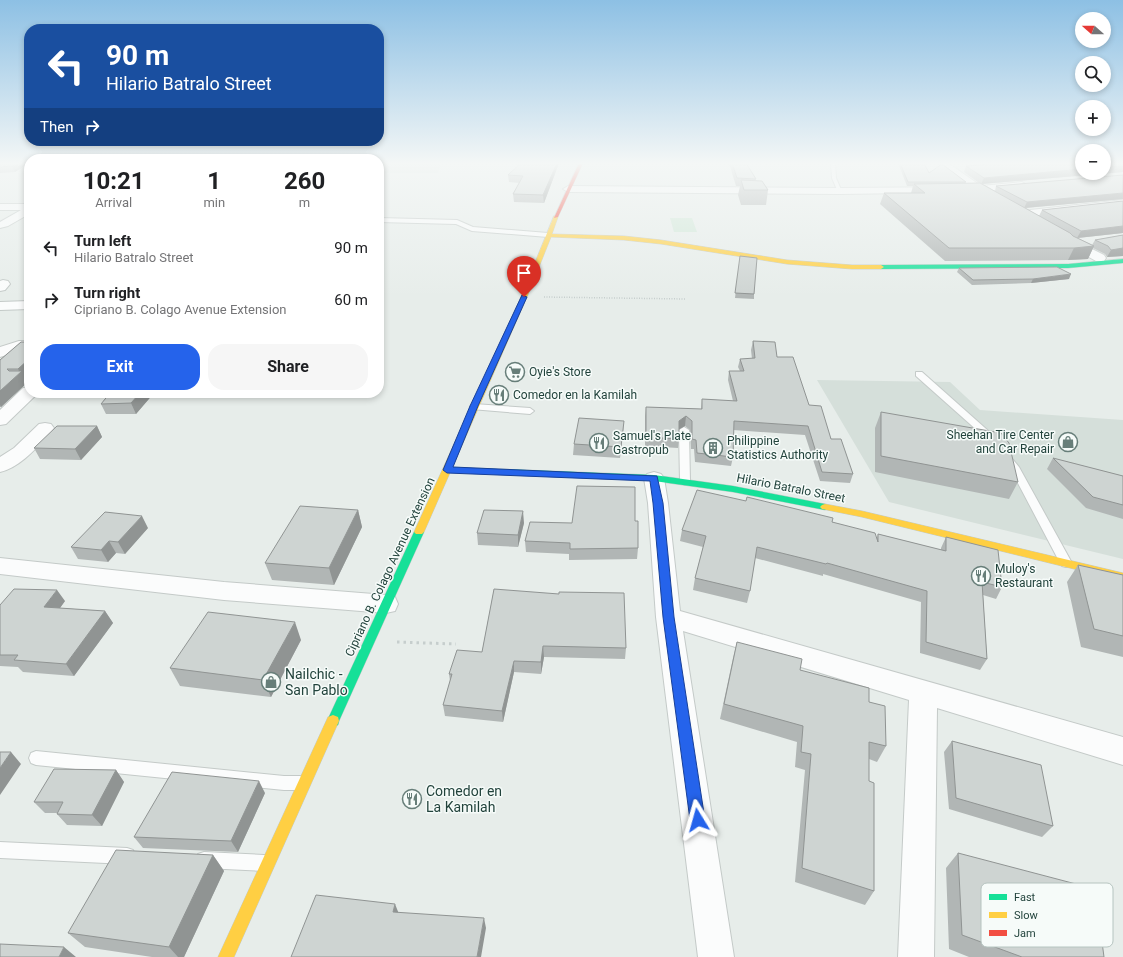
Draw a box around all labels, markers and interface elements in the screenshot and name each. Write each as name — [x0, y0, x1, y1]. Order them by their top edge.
north arrow — [1075, 12, 1111, 48]
map controls — [1075, 12, 1111, 180]
text: 90 m — [106, 39, 169, 72]
icon: left — [40, 40, 92, 92]
button: search — [1075, 56, 1111, 92]
text: Hilario Batralo Street — [106, 73, 272, 94]
button: + — [1075, 100, 1111, 136]
icon: right — [81, 116, 103, 138]
text: Then — [40, 118, 73, 136]
button: − — [1075, 144, 1111, 180]
text: 10:21 — [83, 167, 145, 195]
text: 1 — [207, 167, 221, 195]
text: 260 — [284, 167, 325, 195]
text: Arrival — [95, 195, 132, 210]
text: min — [203, 195, 225, 210]
text: m — [299, 195, 310, 210]
text: Turn left — [74, 232, 131, 250]
icon: left — [40, 237, 62, 259]
text: 90 m — [334, 239, 368, 257]
text: Hilario Batralo Street — [74, 250, 194, 265]
pin — [507, 256, 541, 297]
icon: arrive — [513, 262, 535, 284]
text: Turn right — [74, 284, 140, 302]
icon: right — [40, 289, 62, 311]
text: 60 m — [334, 291, 368, 309]
text: Cipriano B. Colago Avenue Extension — [74, 302, 287, 317]
button: Exit — [40, 344, 200, 390]
button: Share — [208, 344, 368, 390]
supermarket icon: Oyie's Store — [504, 361, 526, 383]
place label: Oyie's Store — [529, 365, 591, 379]
restaurant icon: Comedor en la Kamilah — [488, 384, 510, 406]
place label: Comedor en la Kamilah — [513, 388, 637, 402]
place label: Sheehan Tire Center and Car Repair — [947, 428, 1054, 456]
place label: Samuel's Plate Gastropub — [613, 429, 691, 457]
shop icon: Sheehan Tire Center and Car Repair — [1057, 431, 1079, 453]
restaurant icon: Samuel's Plate Gastropub — [588, 432, 610, 454]
place label: Philippine Statistics Authority — [727, 434, 829, 462]
building icon: Philippine Statistics Authority — [702, 437, 724, 459]
street label: Hilario Batralo Street — [735, 471, 847, 505]
street label: Cipriano B. Colago Avenue Extension — [342, 475, 438, 659]
place label: Muloy's Restaurant — [995, 562, 1053, 590]
restaurant icon: Muloy's Restaurant — [970, 565, 992, 587]
place label: Nailchic - San Pablo — [285, 666, 348, 698]
shop icon: Nailchic - San Pablo — [260, 671, 282, 693]
place label: Comedor en La Kamilah — [426, 783, 502, 815]
restaurant icon: Comedor en La Kamilah — [401, 788, 423, 810]
position arrow — [677, 799, 719, 841]
legend — [981, 883, 1113, 947]
text: Fast — [1014, 891, 1036, 904]
text: Slow — [1014, 909, 1038, 922]
text: Jam — [1014, 927, 1036, 940]

